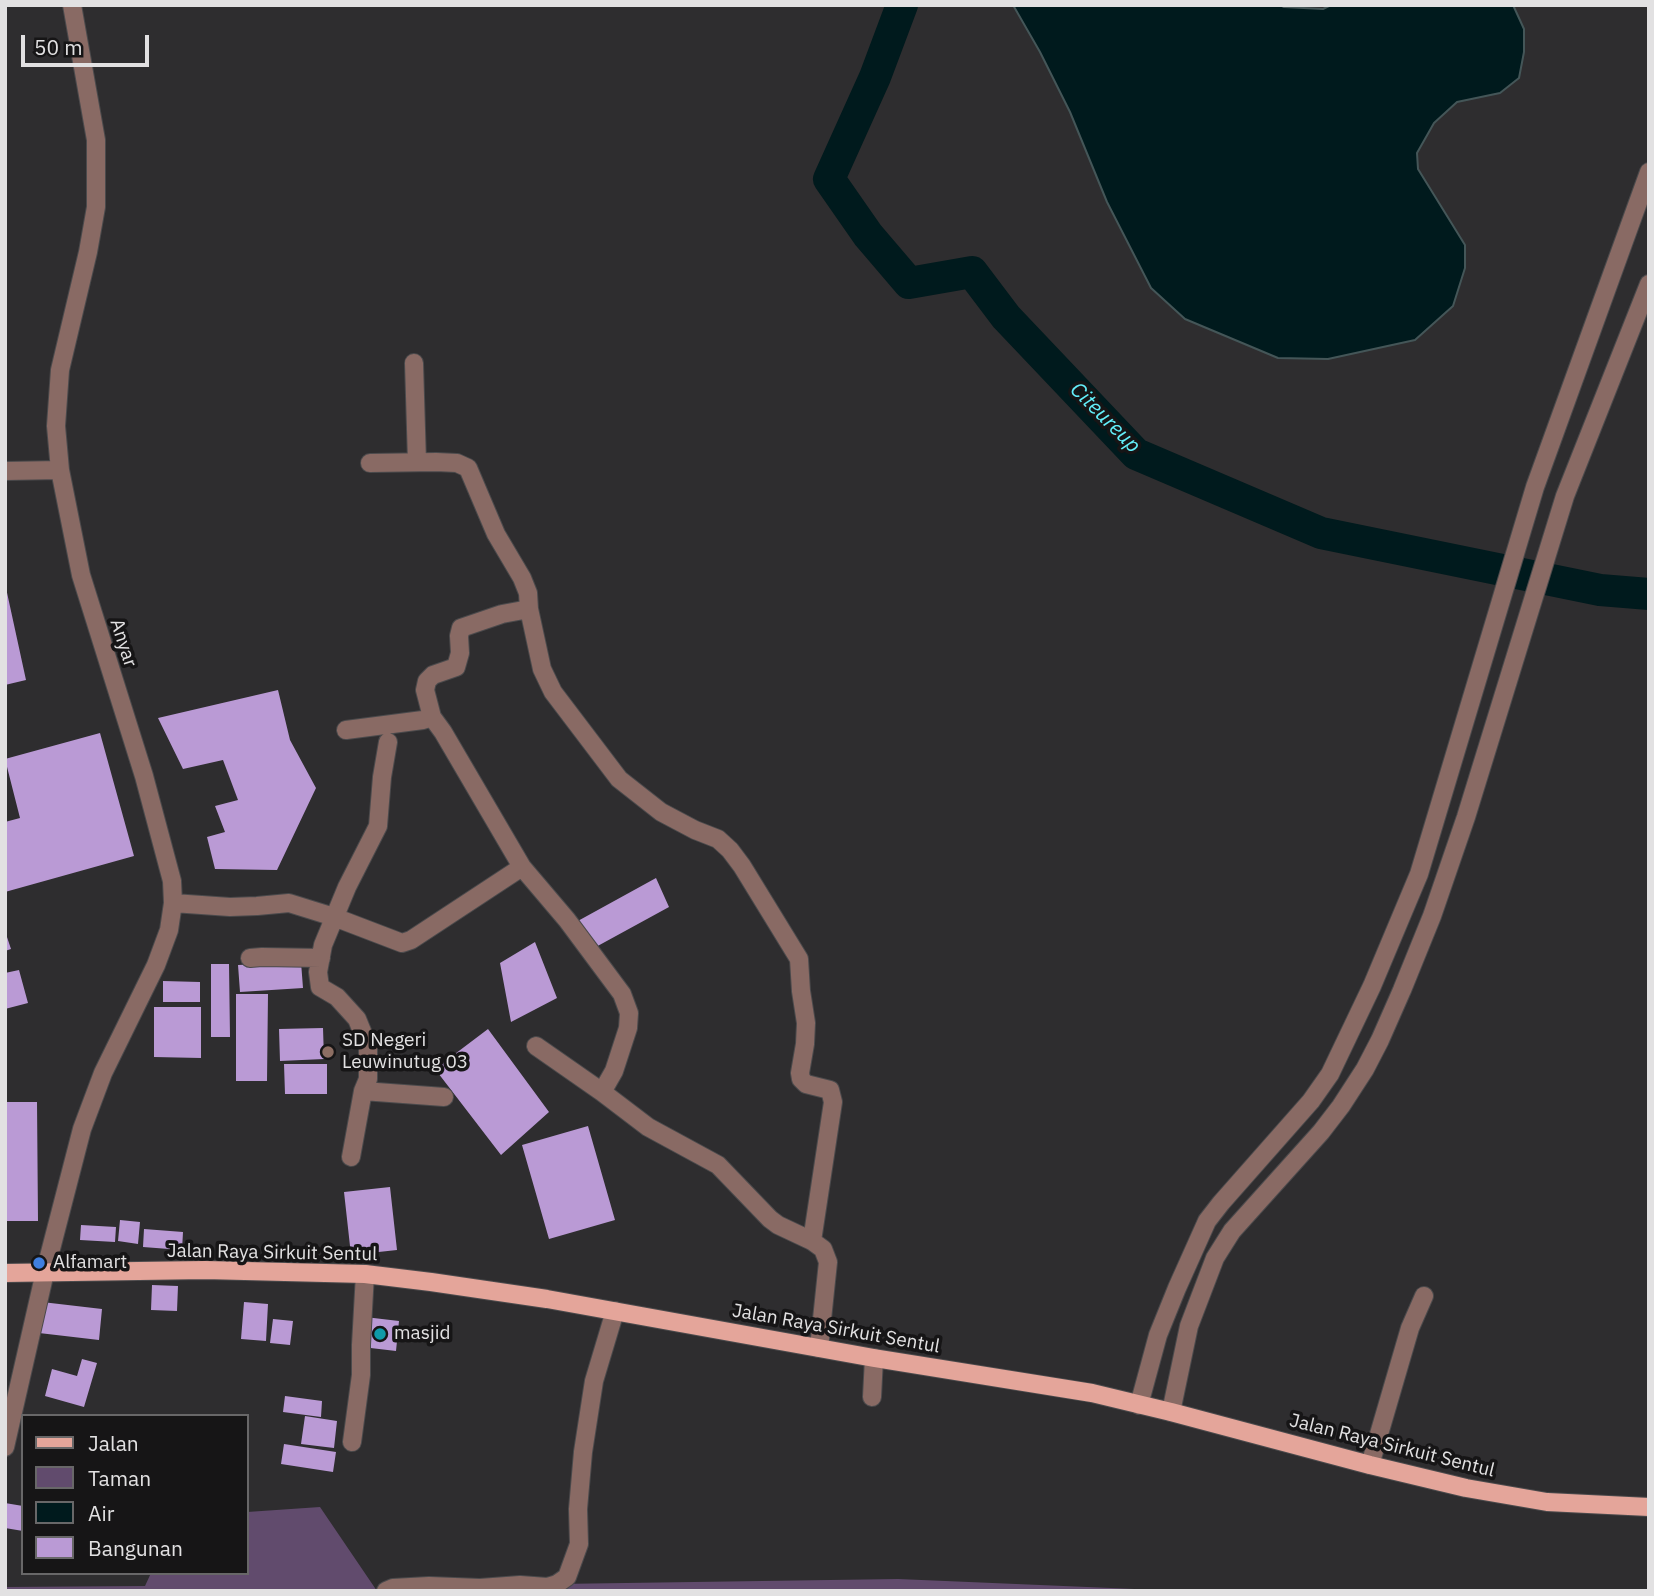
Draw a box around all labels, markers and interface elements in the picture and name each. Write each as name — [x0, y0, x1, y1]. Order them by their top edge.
scale bar — [24, 21, 152, 65]
text: 50 m — [34, 33, 83, 61]
water label: Citeureup — [1064, 377, 1146, 459]
street label: Anyar — [105, 616, 141, 670]
place label: SD Negeri Leuwinutug 03 — [342, 1030, 468, 1074]
marker: SD Negeri Leuwinutug 03 — [320, 1044, 336, 1060]
street label: Jalan Raya Sirkuit Sentul — [167, 1240, 377, 1266]
place label: Alfamart — [53, 1252, 127, 1274]
marker: Alfamart — [31, 1255, 47, 1271]
street label: Jalan Raya Sirkuit Sentul — [730, 1299, 942, 1359]
place label: masjid — [394, 1323, 451, 1345]
marker: masjid — [372, 1326, 388, 1342]
street label: Jalan Raya Sirkuit Sentul — [1287, 1409, 1497, 1483]
legend — [21, 1414, 248, 1575]
text: Jalan — [88, 1429, 139, 1457]
text: Taman — [88, 1464, 151, 1492]
text: Air — [88, 1499, 114, 1527]
text: Bangunan — [88, 1534, 183, 1562]

